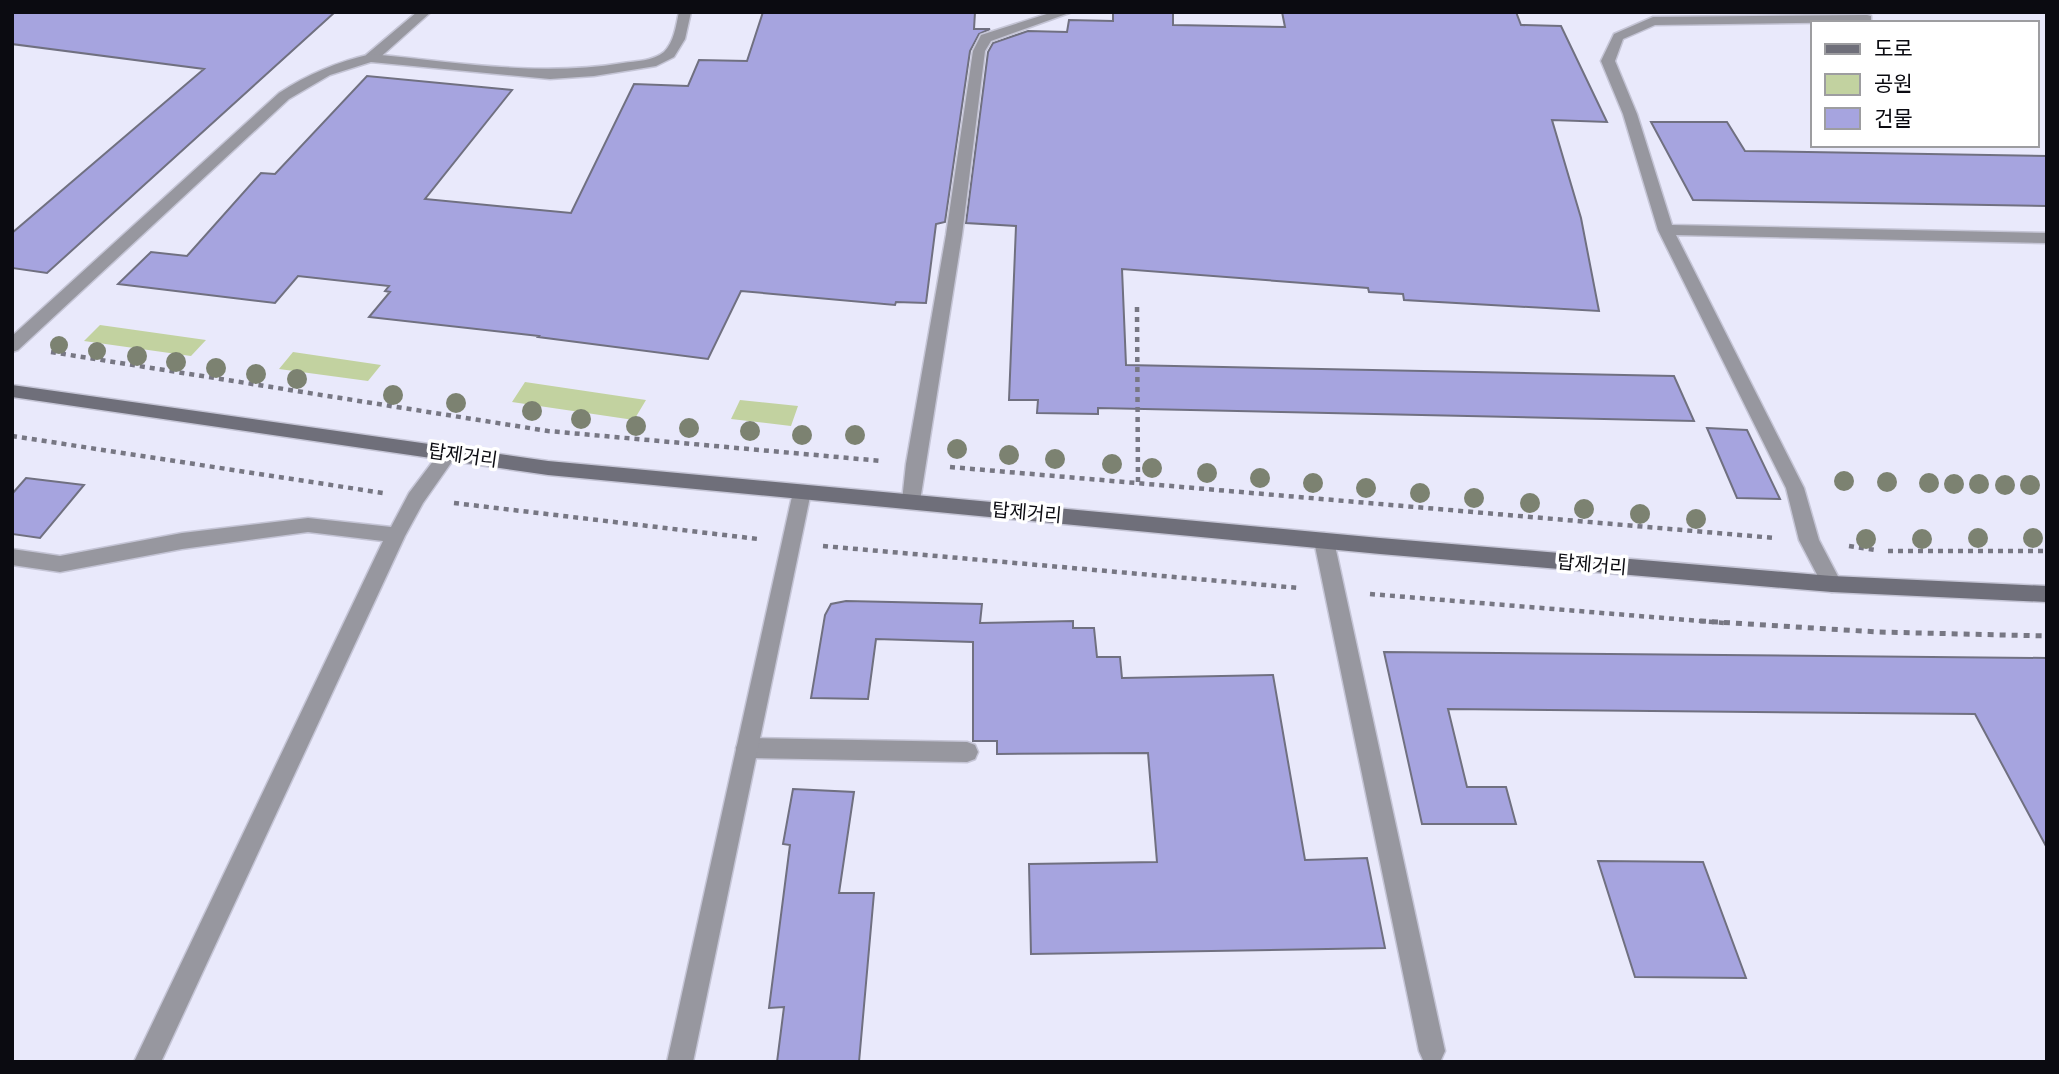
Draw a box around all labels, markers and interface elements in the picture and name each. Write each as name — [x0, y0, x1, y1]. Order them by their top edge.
legend — [1811, 21, 2038, 147]
text: 도로 — [1874, 37, 1913, 62]
text: 공원 — [1874, 72, 1913, 97]
text: 건물 — [1874, 107, 1913, 132]
street label: 탑제거리 — [427, 440, 499, 472]
street label: 탑제거리 — [991, 499, 1063, 527]
street label: 탑제거리 — [1556, 551, 1628, 579]

